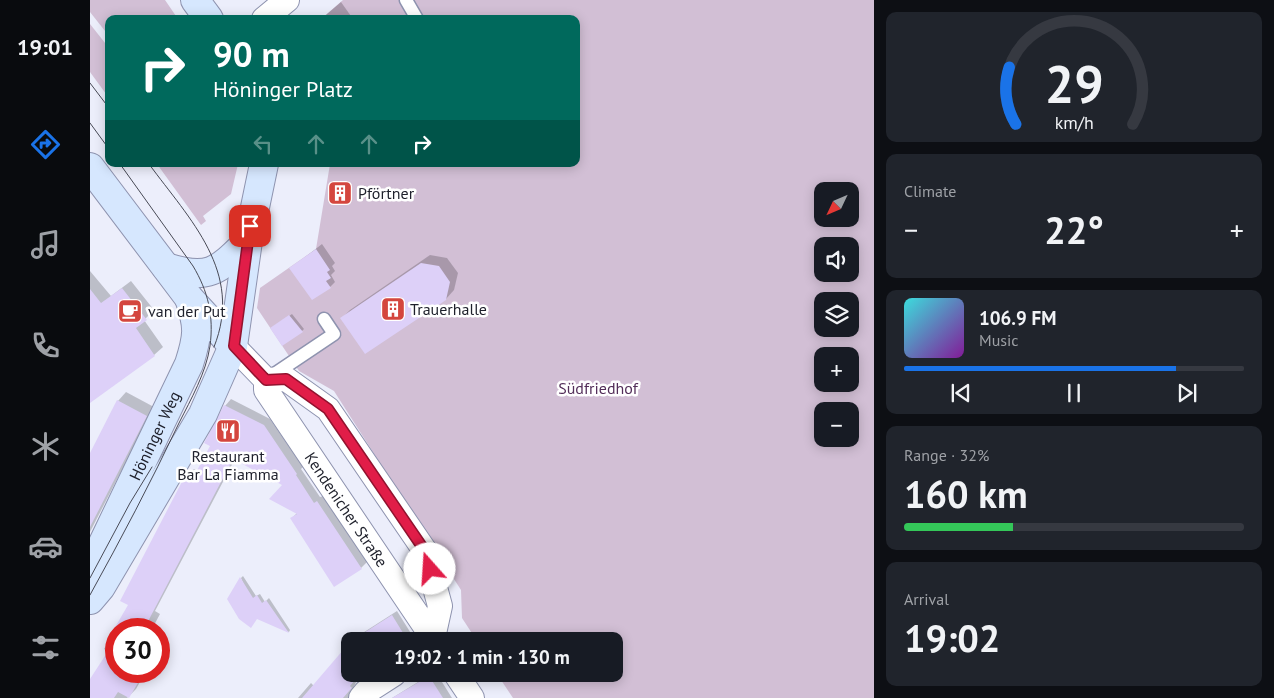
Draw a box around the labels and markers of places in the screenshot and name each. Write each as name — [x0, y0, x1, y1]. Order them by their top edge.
building icon: Pförtner — [327, 180, 353, 206]
place label: Pförtner — [358, 183, 415, 203]
pin — [229, 205, 271, 247]
building icon: Trauerhalle — [380, 296, 406, 322]
cafe icon: van der Put — [117, 298, 143, 324]
place label: Trauerhalle — [410, 299, 487, 319]
place label: van der Put — [148, 301, 226, 321]
restaurant icon: Restaurant Bar La Fiamma — [215, 418, 241, 444]
place label: Restaurant Bar La Fiamma — [177, 446, 279, 484]

